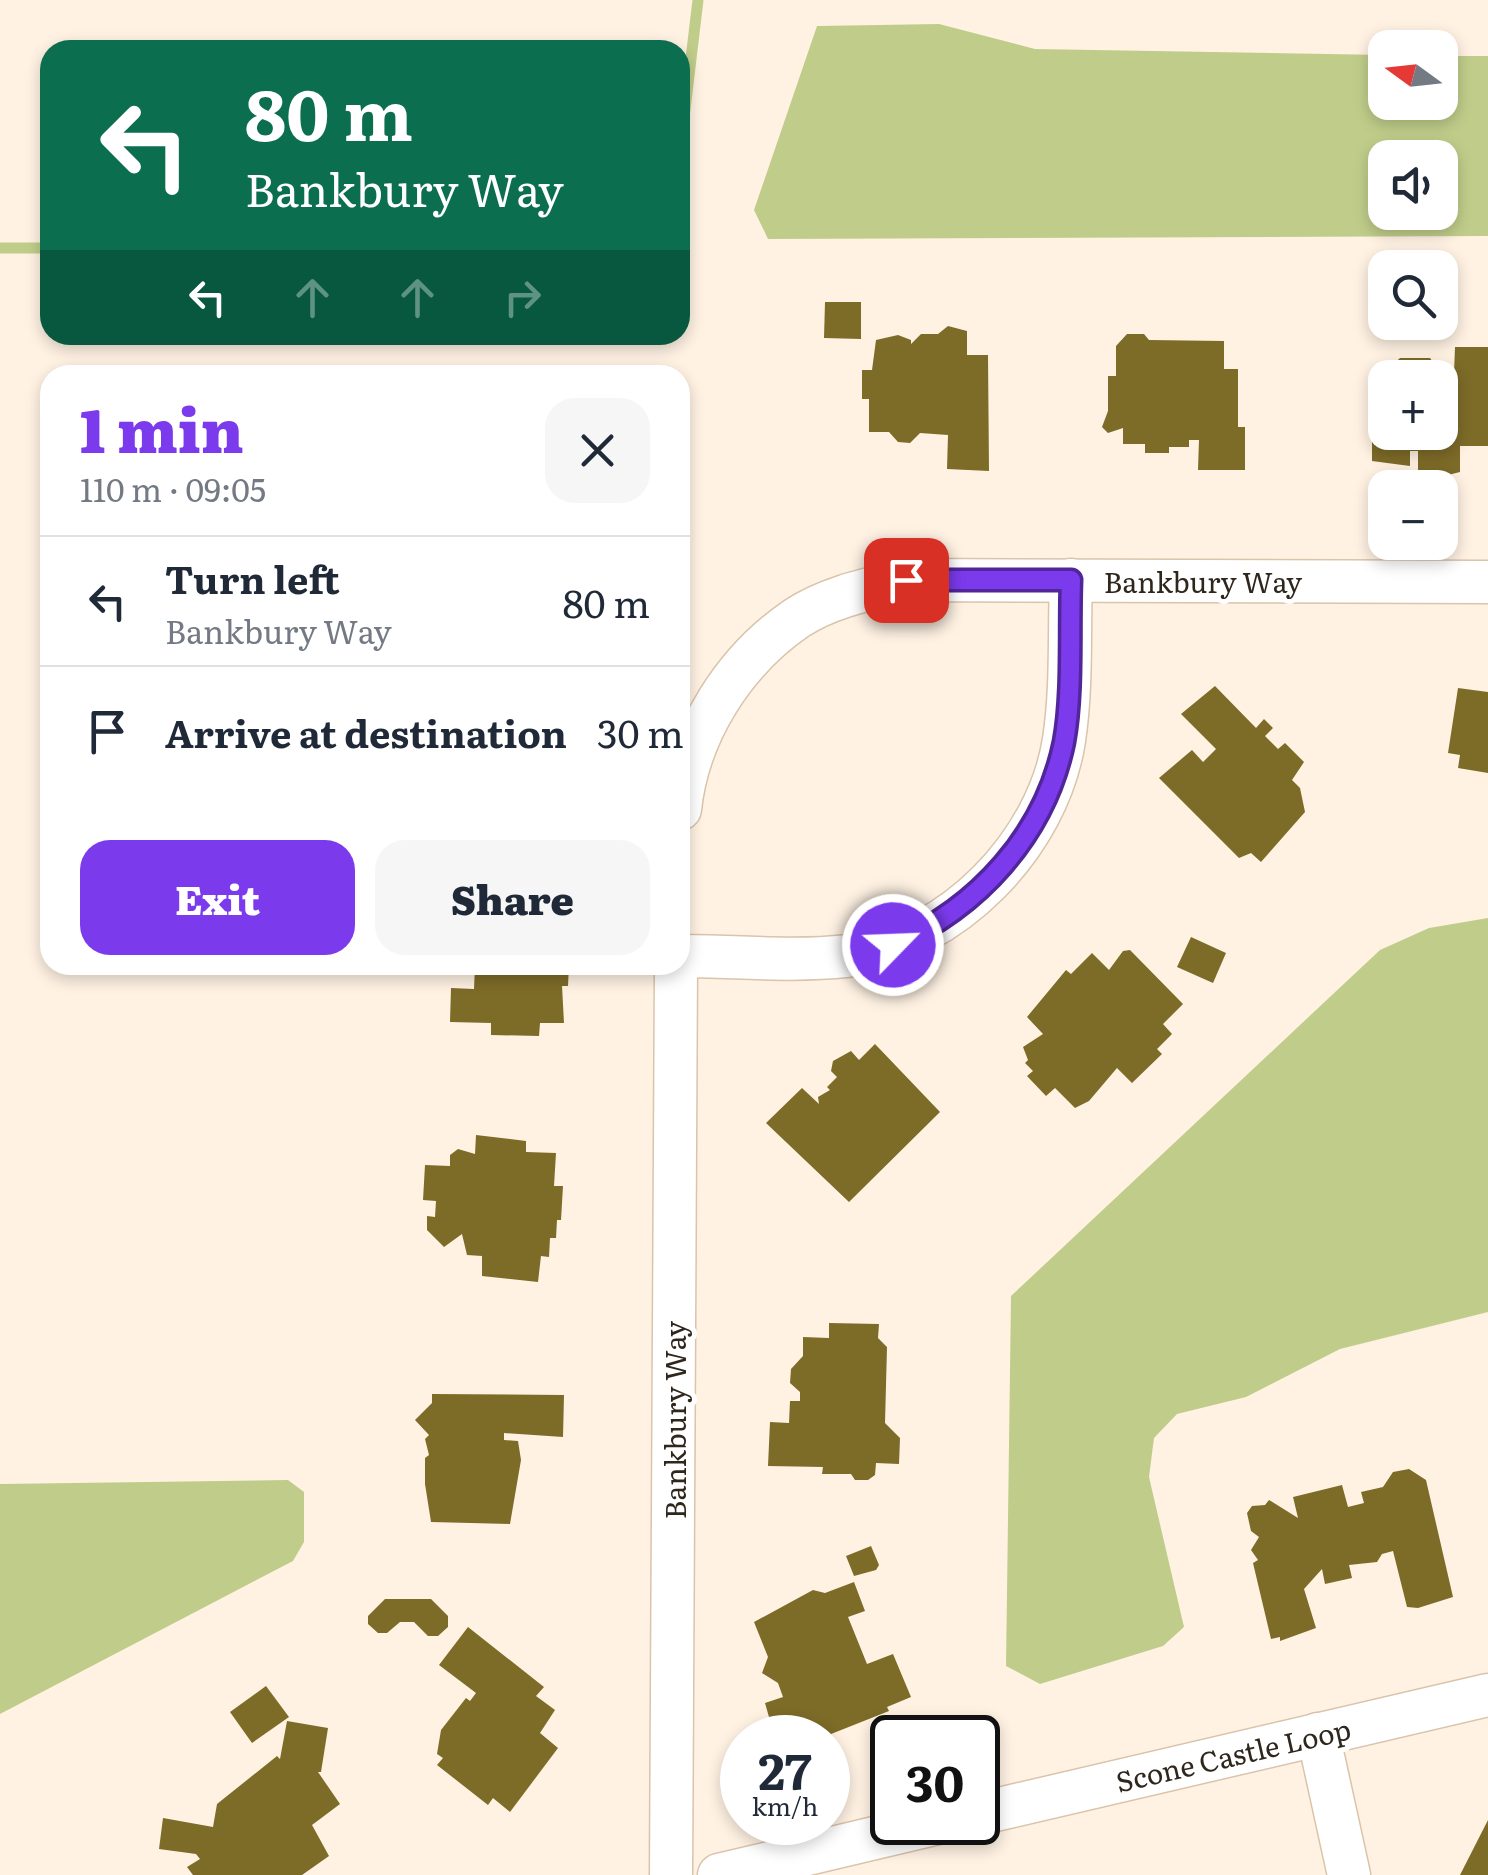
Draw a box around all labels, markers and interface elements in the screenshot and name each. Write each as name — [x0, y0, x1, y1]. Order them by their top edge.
north arrow — [1368, 30, 1458, 120]
map controls — [1368, 30, 1458, 560]
text: 80 m — [245, 59, 413, 163]
icon: left — [80, 80, 210, 210]
button: sound — [1368, 140, 1458, 230]
text: Bankbury Way — [245, 154, 564, 221]
button: search — [1368, 250, 1458, 340]
icon: left — [180, 270, 235, 325]
icon: ahead — [285, 270, 340, 325]
icon: ahead — [390, 270, 445, 325]
icon: right — [495, 270, 550, 325]
button: + — [1368, 360, 1458, 450]
text: 1 min — [80, 382, 244, 471]
button: close — [545, 398, 650, 503]
text: 110 m · 09:05 — [80, 464, 266, 512]
button: − — [1368, 470, 1458, 560]
pin — [864, 538, 949, 623]
text: Turn left — [165, 549, 340, 606]
icon: arrive — [879, 553, 934, 608]
street label: Bankbury Way — [1104, 560, 1303, 602]
text: 80 m — [563, 573, 650, 630]
icon: left — [80, 574, 135, 629]
text: Bankbury Way — [165, 606, 392, 654]
text: Arrive at destination — [165, 703, 567, 760]
text: 30 m — [597, 703, 684, 760]
icon: arrive — [80, 704, 135, 759]
button: Exit — [80, 840, 355, 955]
button: Share — [375, 840, 650, 955]
position arrow — [841, 893, 945, 997]
street label: Bankbury Way — [653, 1320, 695, 1519]
street label: Scone Castle Loop — [1111, 1707, 1355, 1801]
speed limit sign: 30 — [870, 1715, 1000, 1845]
text: 27 — [758, 1731, 812, 1805]
text: km/h — [752, 1787, 818, 1824]

